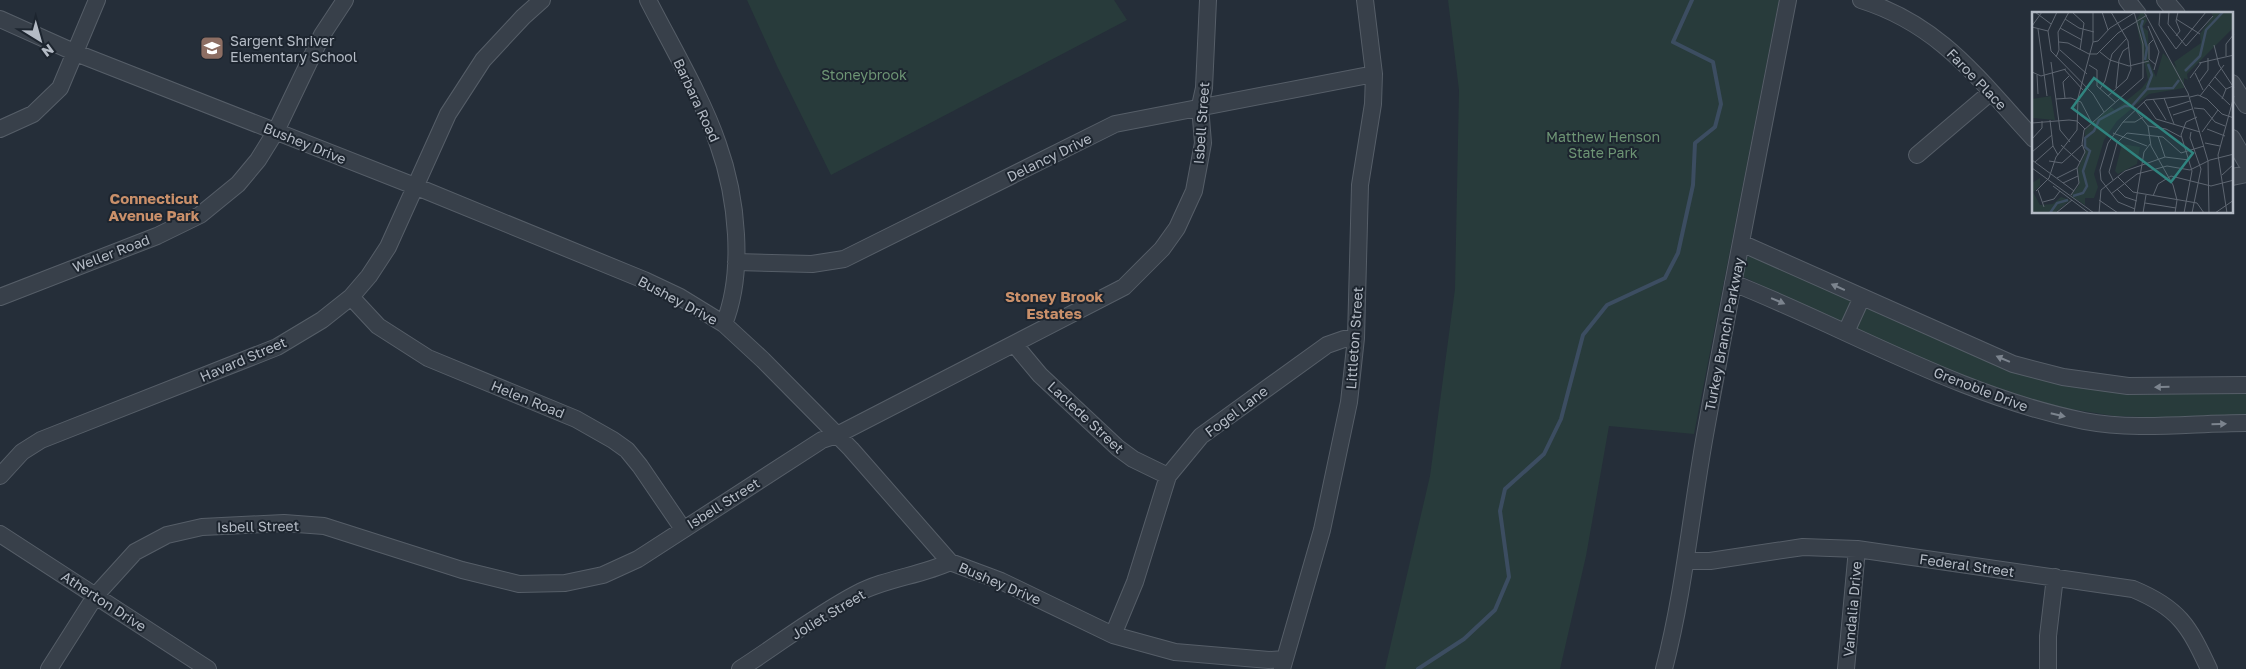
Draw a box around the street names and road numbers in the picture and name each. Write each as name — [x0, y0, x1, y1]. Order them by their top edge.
street label: Faroe Place — [1944, 45, 2010, 113]
street label: Barbara Road — [670, 55, 724, 145]
street label: Isbell Street — [1190, 81, 1212, 165]
street label: Bushey Drive — [261, 119, 349, 167]
street label: Delancy Drive — [1004, 129, 1094, 185]
street label: Weller Road — [70, 231, 152, 275]
street label: Turkey Branch Parkway — [1701, 256, 1747, 412]
street label: Bushey Drive — [635, 272, 721, 328]
street label: Littleton Street — [1342, 286, 1366, 390]
street label: Havard Street — [197, 333, 289, 385]
street label: Grenoble Drive — [1931, 363, 2031, 415]
street label: Helen Road — [489, 377, 567, 421]
street label: Laclede Street — [1044, 377, 1128, 457]
street label: Fogel Lane — [1201, 382, 1271, 440]
street label: Isbell Street — [684, 474, 762, 532]
street label: Isbell Street — [217, 517, 299, 535]
street label: Federal Street — [1918, 550, 2016, 580]
street label: Bushey Drive — [956, 558, 1044, 608]
street label: Vandalia Drive — [1839, 560, 1865, 658]
street label: Atherton Drive — [58, 567, 150, 635]
street label: Joliet Street — [788, 585, 868, 643]

